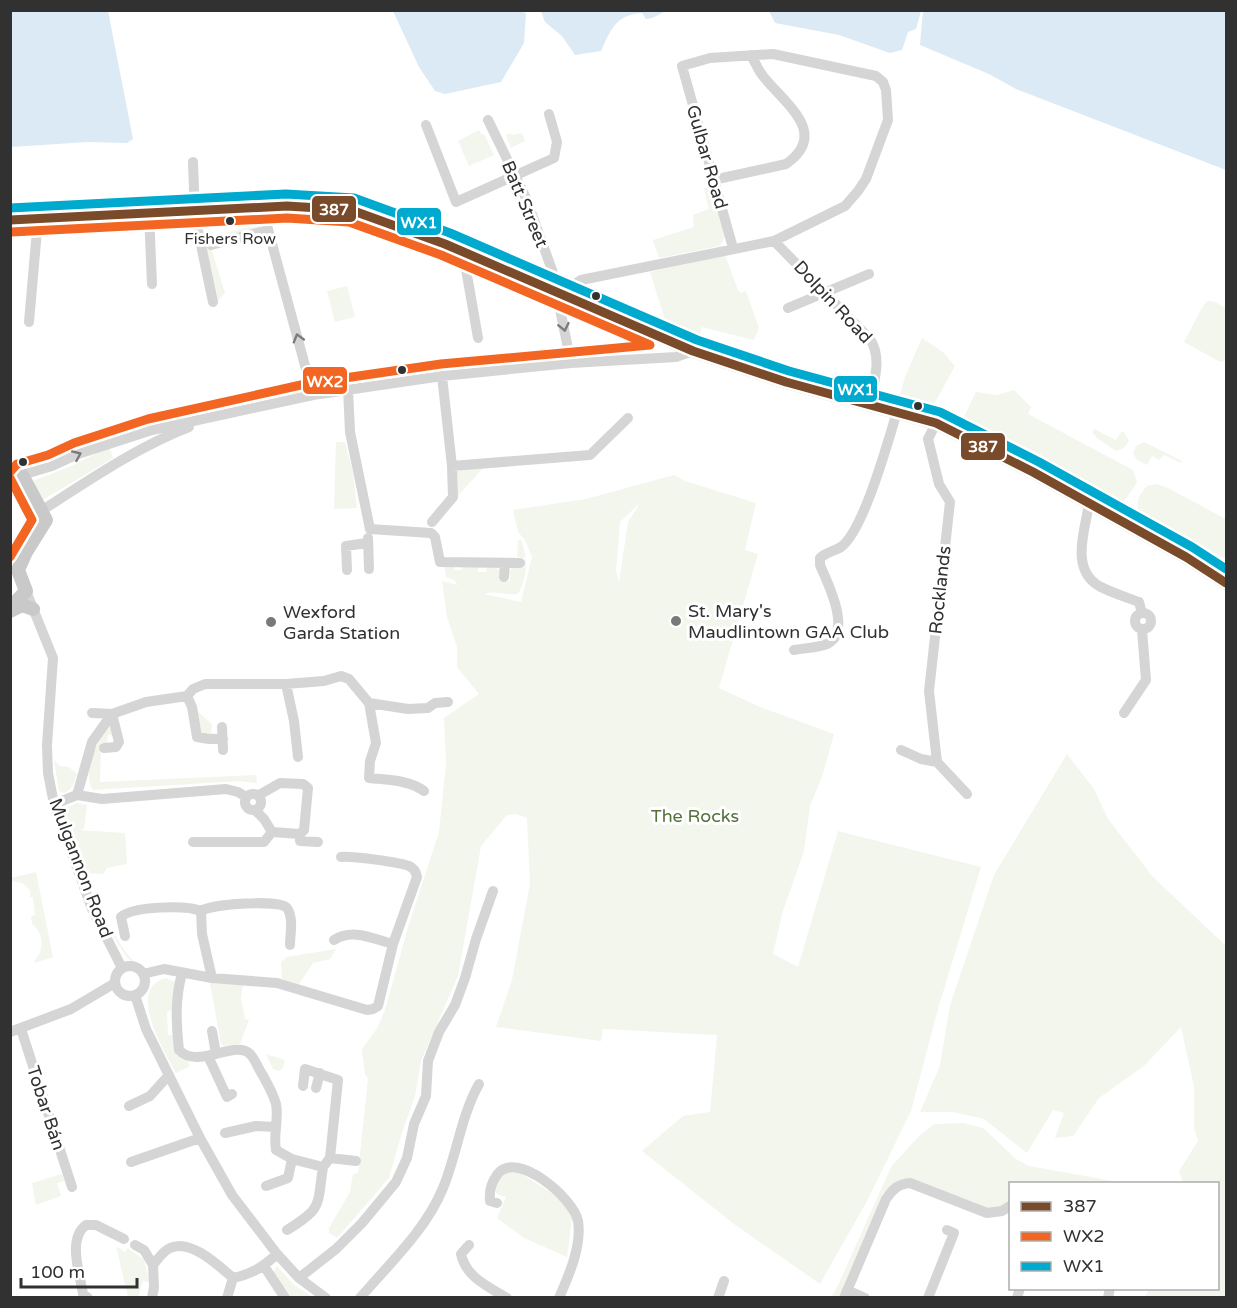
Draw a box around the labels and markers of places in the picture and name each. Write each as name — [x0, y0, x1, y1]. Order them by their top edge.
marker: Fishers Row — [224, 215, 236, 227]
place label: Fishers Row — [184, 229, 276, 249]
unlabelled marker — [590, 290, 602, 302]
unlabelled marker — [396, 364, 408, 376]
unlabelled marker — [912, 400, 924, 412]
unlabelled marker — [17, 456, 29, 468]
place label: St. Mary's Maudlintown GAA Club — [688, 600, 889, 643]
place label: Wexford Garda Station — [283, 601, 400, 644]
marker: St. Mary's Maudlintown GAA Club — [669, 614, 683, 628]
marker: Wexford Garda Station — [264, 615, 278, 629]

